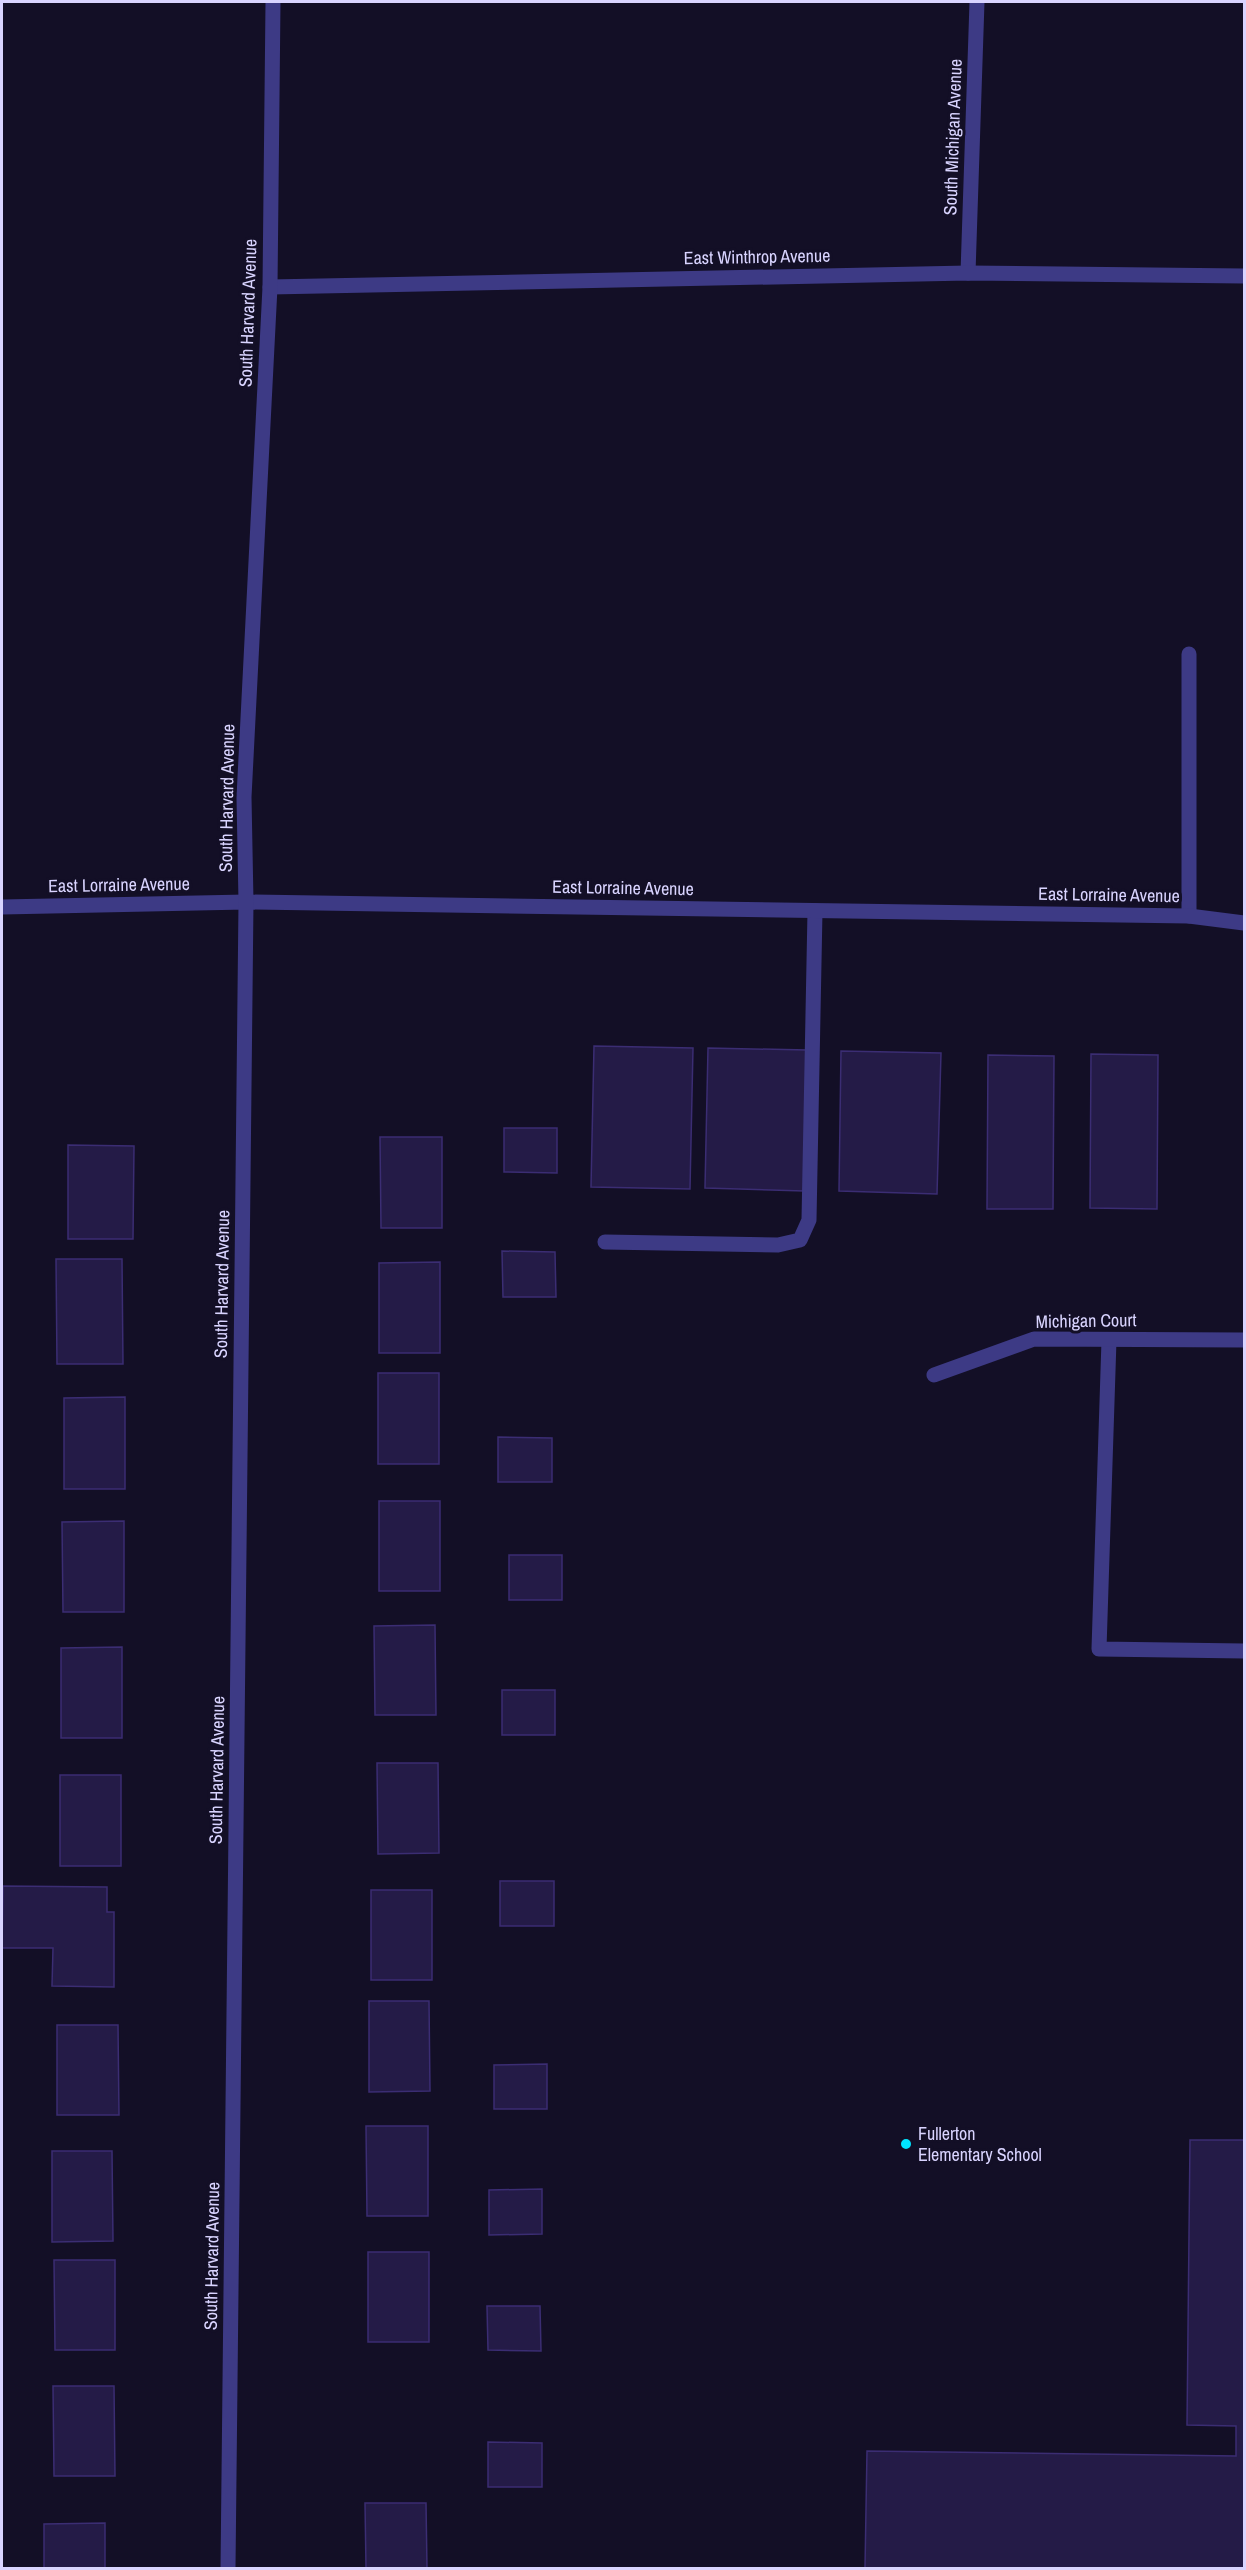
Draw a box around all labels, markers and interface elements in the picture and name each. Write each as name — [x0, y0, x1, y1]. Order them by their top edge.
street label: South Michigan Avenue — [937, 58, 968, 216]
street label: South Harvard Avenue — [232, 238, 263, 388]
street label: East Winthrop Avenue — [683, 243, 831, 270]
street label: South Harvard Avenue — [213, 724, 240, 872]
street label: East Lorraine Avenue — [48, 871, 190, 898]
street label: East Lorraine Avenue — [552, 874, 694, 901]
street label: East Lorraine Avenue — [1038, 881, 1180, 908]
street label: South Harvard Avenue — [208, 1210, 235, 1358]
street label: Michigan Court — [1035, 1307, 1137, 1334]
street label: South Harvard Avenue — [203, 1696, 230, 1844]
place label: Fullerton Elementary School — [918, 2121, 1042, 2167]
marker: Fullerton Elementary School — [899, 2137, 913, 2151]
street label: South Harvard Avenue — [198, 2182, 225, 2330]

